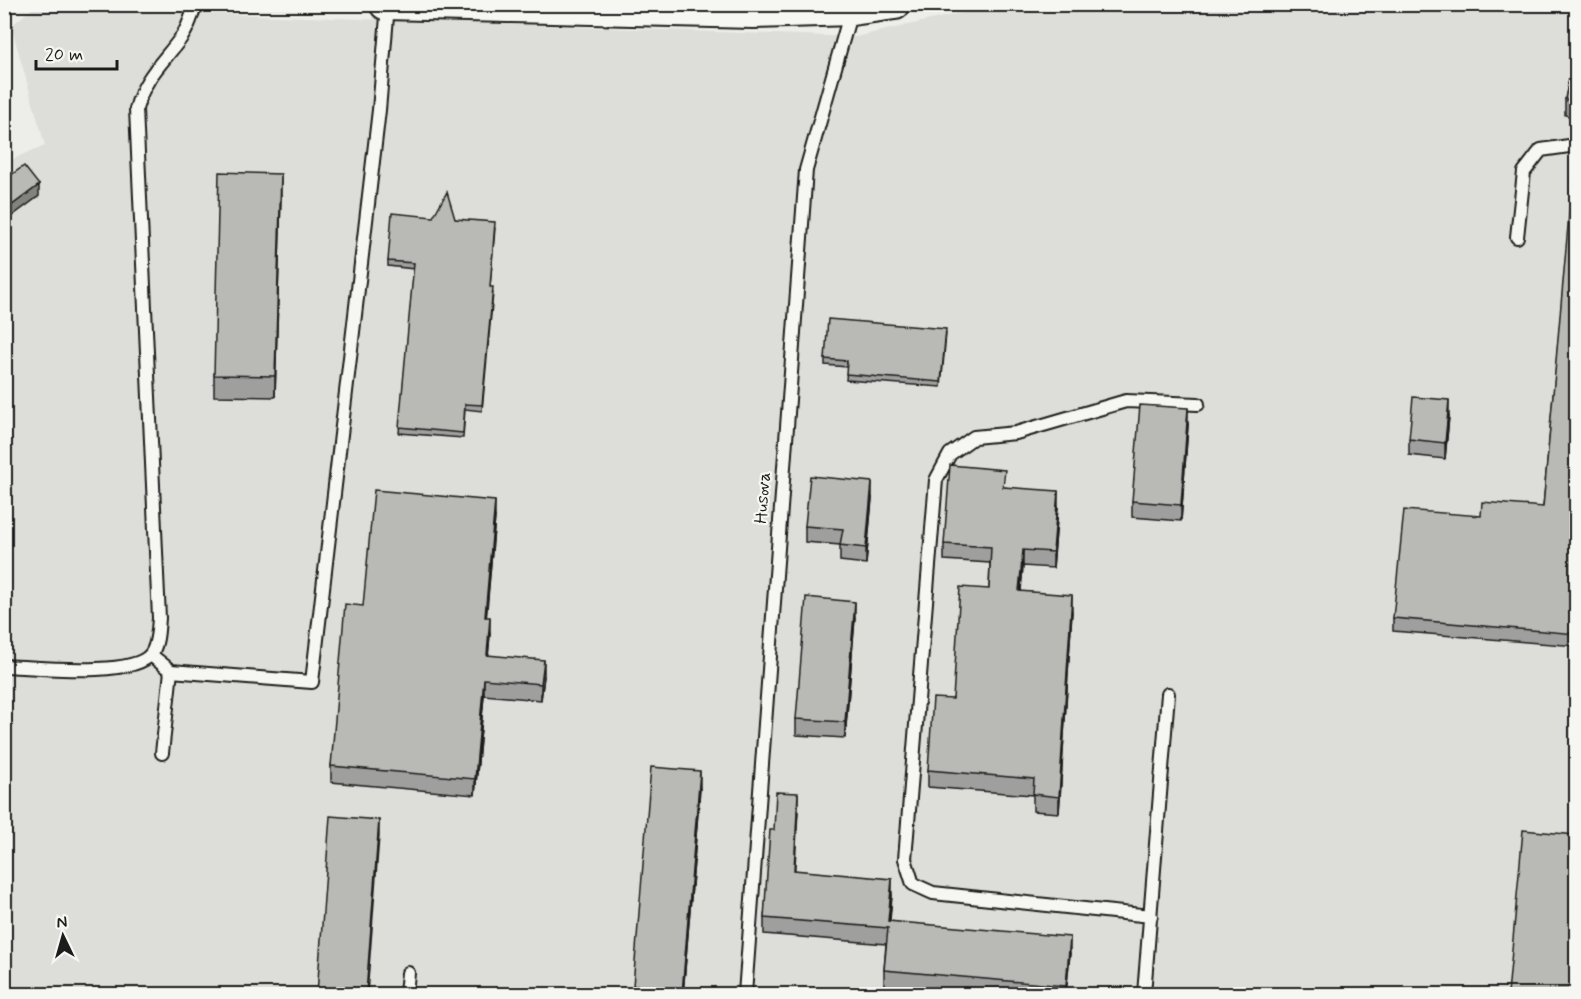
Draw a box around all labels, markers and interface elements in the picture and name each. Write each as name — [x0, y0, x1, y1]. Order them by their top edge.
scale bar — [36, 33, 117, 71]
text: 20 m — [45, 43, 83, 67]
street label: Husova — [749, 471, 777, 525]
north arrow — [33, 906, 93, 966]
text: N — [56, 912, 68, 933]

